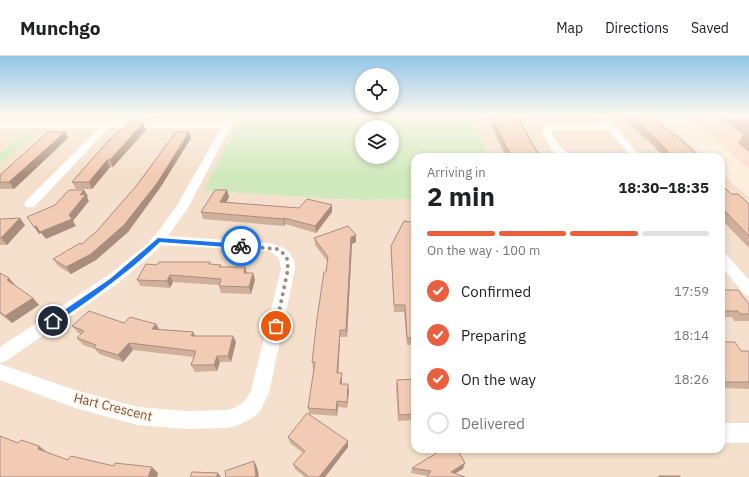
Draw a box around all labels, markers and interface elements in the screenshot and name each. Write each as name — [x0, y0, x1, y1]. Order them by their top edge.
text: Munchgo — [20, 16, 100, 40]
text: Map — [556, 19, 583, 37]
text: Directions — [605, 19, 669, 37]
text: Saved — [691, 19, 729, 37]
map controls — [355, 68, 399, 164]
button: locate — [355, 68, 399, 112]
button: layers — [355, 120, 399, 164]
text: Arriving in — [427, 164, 486, 181]
text: 18:30–18:35 — [618, 178, 709, 197]
text: 2 min — [427, 179, 495, 213]
courier — [221, 226, 261, 266]
icon: bike — [230, 235, 252, 257]
text: On the way · 100 m — [427, 242, 540, 259]
icon: check — [427, 280, 449, 302]
text: Confirmed — [461, 282, 531, 301]
text: 17:59 — [674, 283, 709, 300]
pin — [36, 304, 70, 338]
pin — [259, 309, 293, 343]
icon: home — [42, 310, 64, 332]
icon: bag — [265, 315, 287, 337]
icon: check — [427, 324, 449, 346]
text: Preparing — [461, 326, 526, 345]
text: 18:14 — [674, 327, 709, 344]
icon: check — [427, 368, 449, 390]
text: On the way — [461, 370, 536, 389]
text: 18:26 — [674, 371, 709, 388]
street label: Hart Crescent — [72, 389, 154, 425]
text: Delivered — [461, 414, 525, 433]

